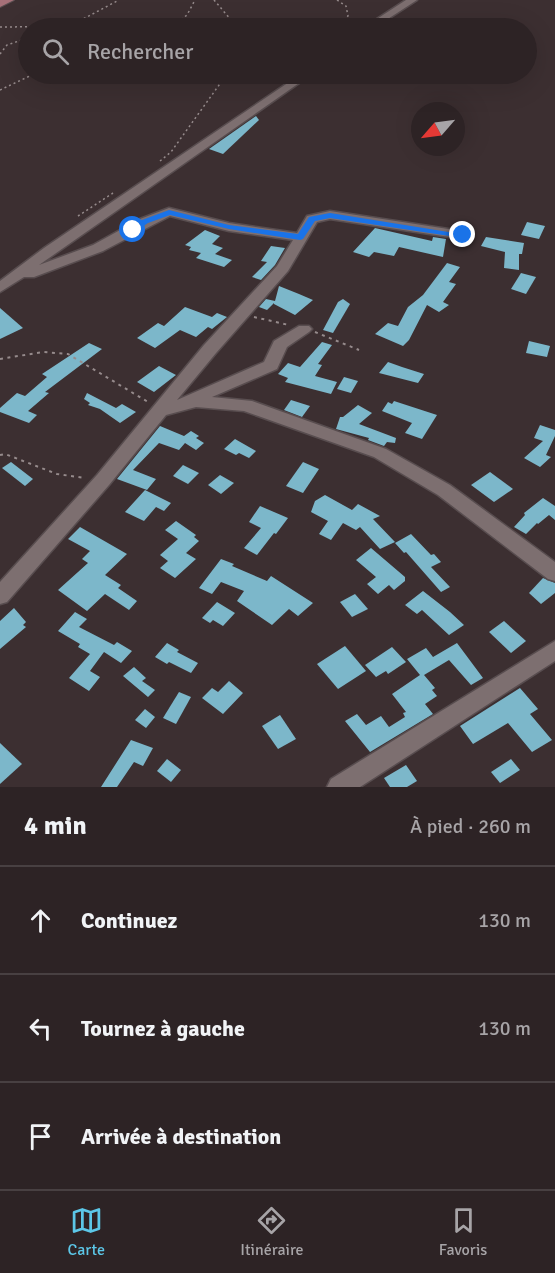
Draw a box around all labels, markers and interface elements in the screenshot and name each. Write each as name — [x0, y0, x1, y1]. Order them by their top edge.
search box — [18, 18, 537, 84]
icon: search — [39, 35, 72, 68]
text: Rechercher — [87, 38, 193, 65]
north arrow — [411, 102, 465, 156]
route start — [119, 216, 145, 242]
route end — [449, 221, 475, 247]
text: 4 min — [24, 810, 87, 842]
text: À pied · 260 m — [410, 814, 531, 839]
icon: ahead — [24, 904, 57, 937]
text: Continuez — [81, 907, 177, 934]
text: 130 m — [478, 908, 531, 933]
icon: left — [24, 1012, 57, 1045]
text: Tournez à gauche — [81, 1015, 245, 1042]
text: 130 m — [478, 1016, 531, 1041]
icon: arrive — [24, 1120, 57, 1153]
text: Arrivée à destination — [81, 1123, 281, 1150]
tab: Carte — [68, 1204, 105, 1260]
tab: Itinéraire — [240, 1204, 304, 1260]
tab: Favoris — [439, 1204, 487, 1260]

